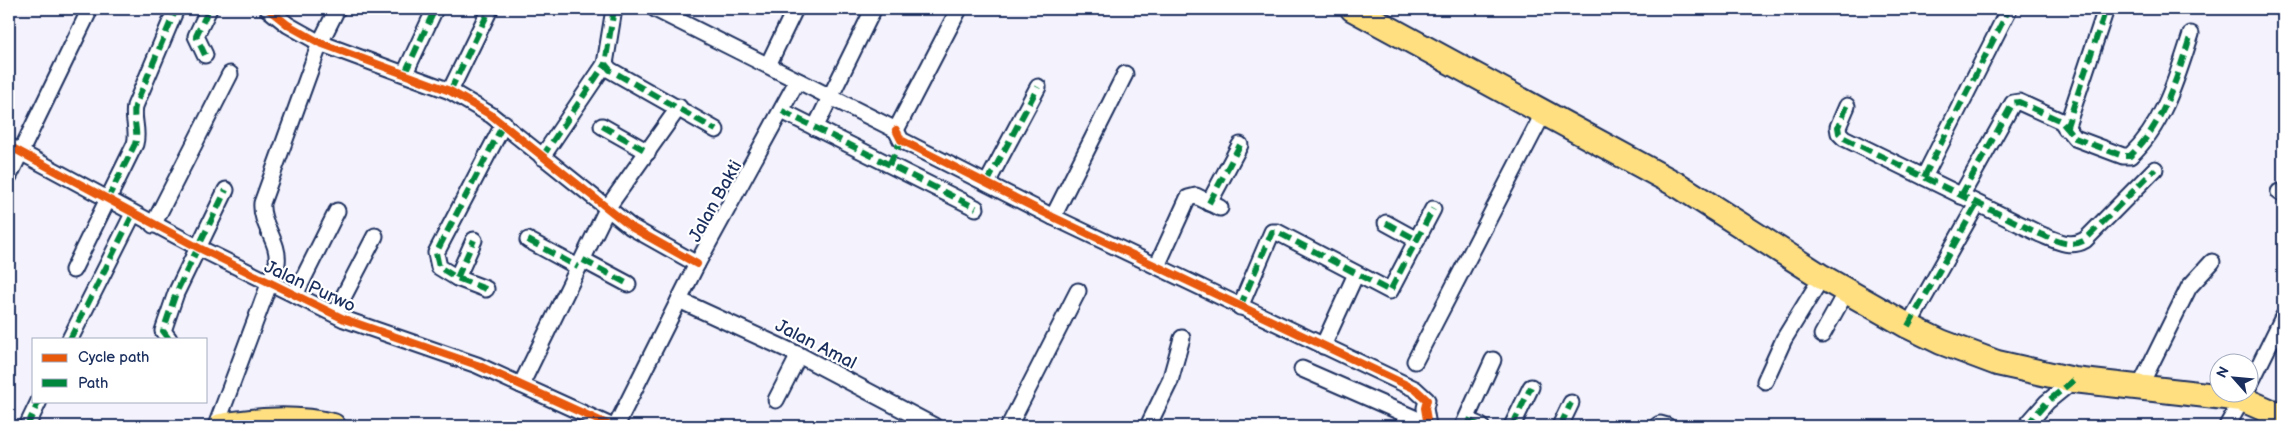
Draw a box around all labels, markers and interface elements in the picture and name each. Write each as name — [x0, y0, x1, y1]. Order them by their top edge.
street label: Jalan Bakti — [684, 157, 746, 246]
street label: Jalan Purwo — [261, 256, 359, 317]
street label: Jalan Amal — [772, 315, 860, 374]
legend — [32, 338, 208, 402]
text: Cycle path — [78, 348, 149, 367]
north arrow — [2210, 352, 2260, 402]
text: N — [2213, 364, 2233, 381]
text: Path — [78, 374, 108, 393]

